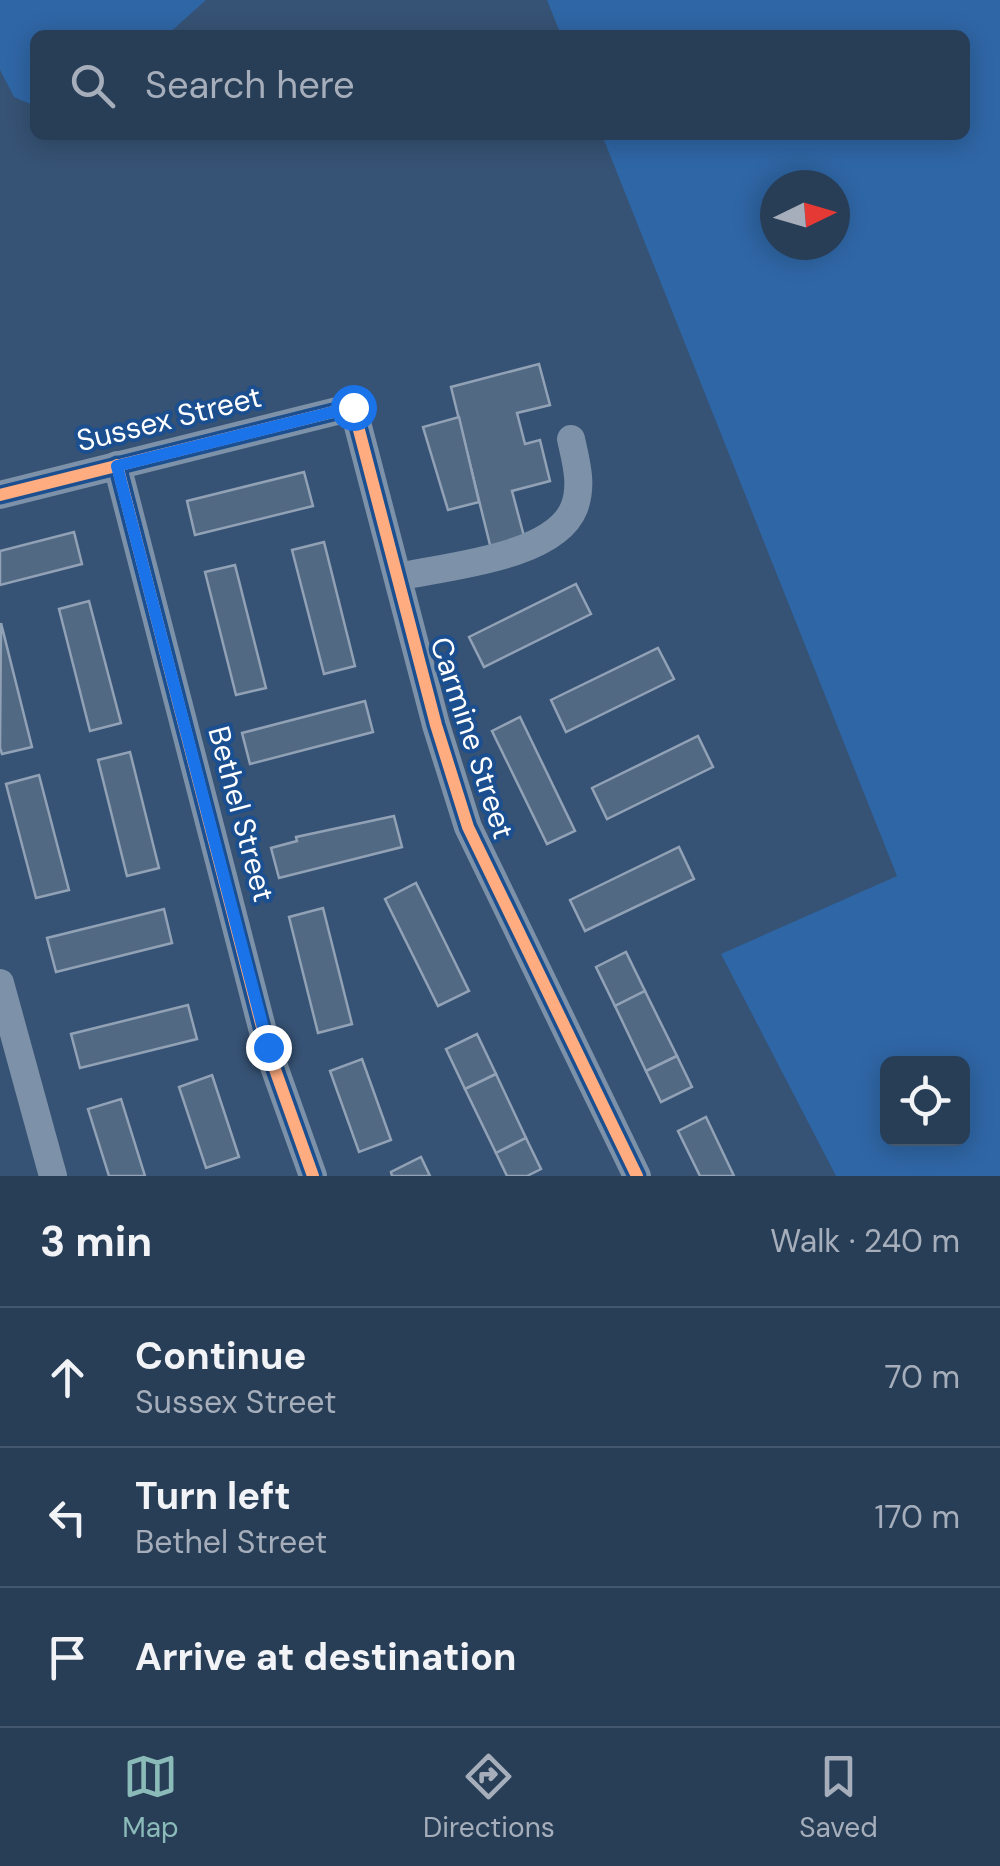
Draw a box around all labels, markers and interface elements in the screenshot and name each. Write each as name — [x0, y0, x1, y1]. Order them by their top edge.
search box — [30, 30, 970, 140]
icon: search — [65, 58, 120, 113]
text: Search here — [145, 60, 355, 110]
north arrow — [760, 170, 850, 260]
street label: Sussex Street — [72, 377, 265, 460]
route start — [331, 385, 377, 431]
street label: Carmine Street — [421, 632, 523, 844]
street label: Bethel Street — [199, 722, 284, 906]
route end — [246, 1025, 292, 1071]
map controls — [880, 1056, 970, 1146]
button: locate — [880, 1056, 970, 1146]
text: 3 min — [40, 1214, 152, 1269]
text: Walk · 240 m — [770, 1220, 960, 1262]
text: Continue — [135, 1331, 306, 1381]
icon: ahead — [40, 1350, 95, 1405]
text: 70 m — [884, 1356, 960, 1398]
text: Sussex Street — [135, 1381, 337, 1423]
text: Turn left — [135, 1471, 291, 1521]
icon: left — [40, 1490, 95, 1545]
text: 170 m — [874, 1496, 960, 1538]
text: Bethel Street — [135, 1521, 327, 1563]
icon: arrive — [40, 1630, 95, 1685]
text: Arrive at destination — [135, 1632, 517, 1682]
tab: Map — [122, 1749, 179, 1846]
tab: Directions — [423, 1749, 555, 1846]
tab: Saved — [799, 1749, 878, 1846]

